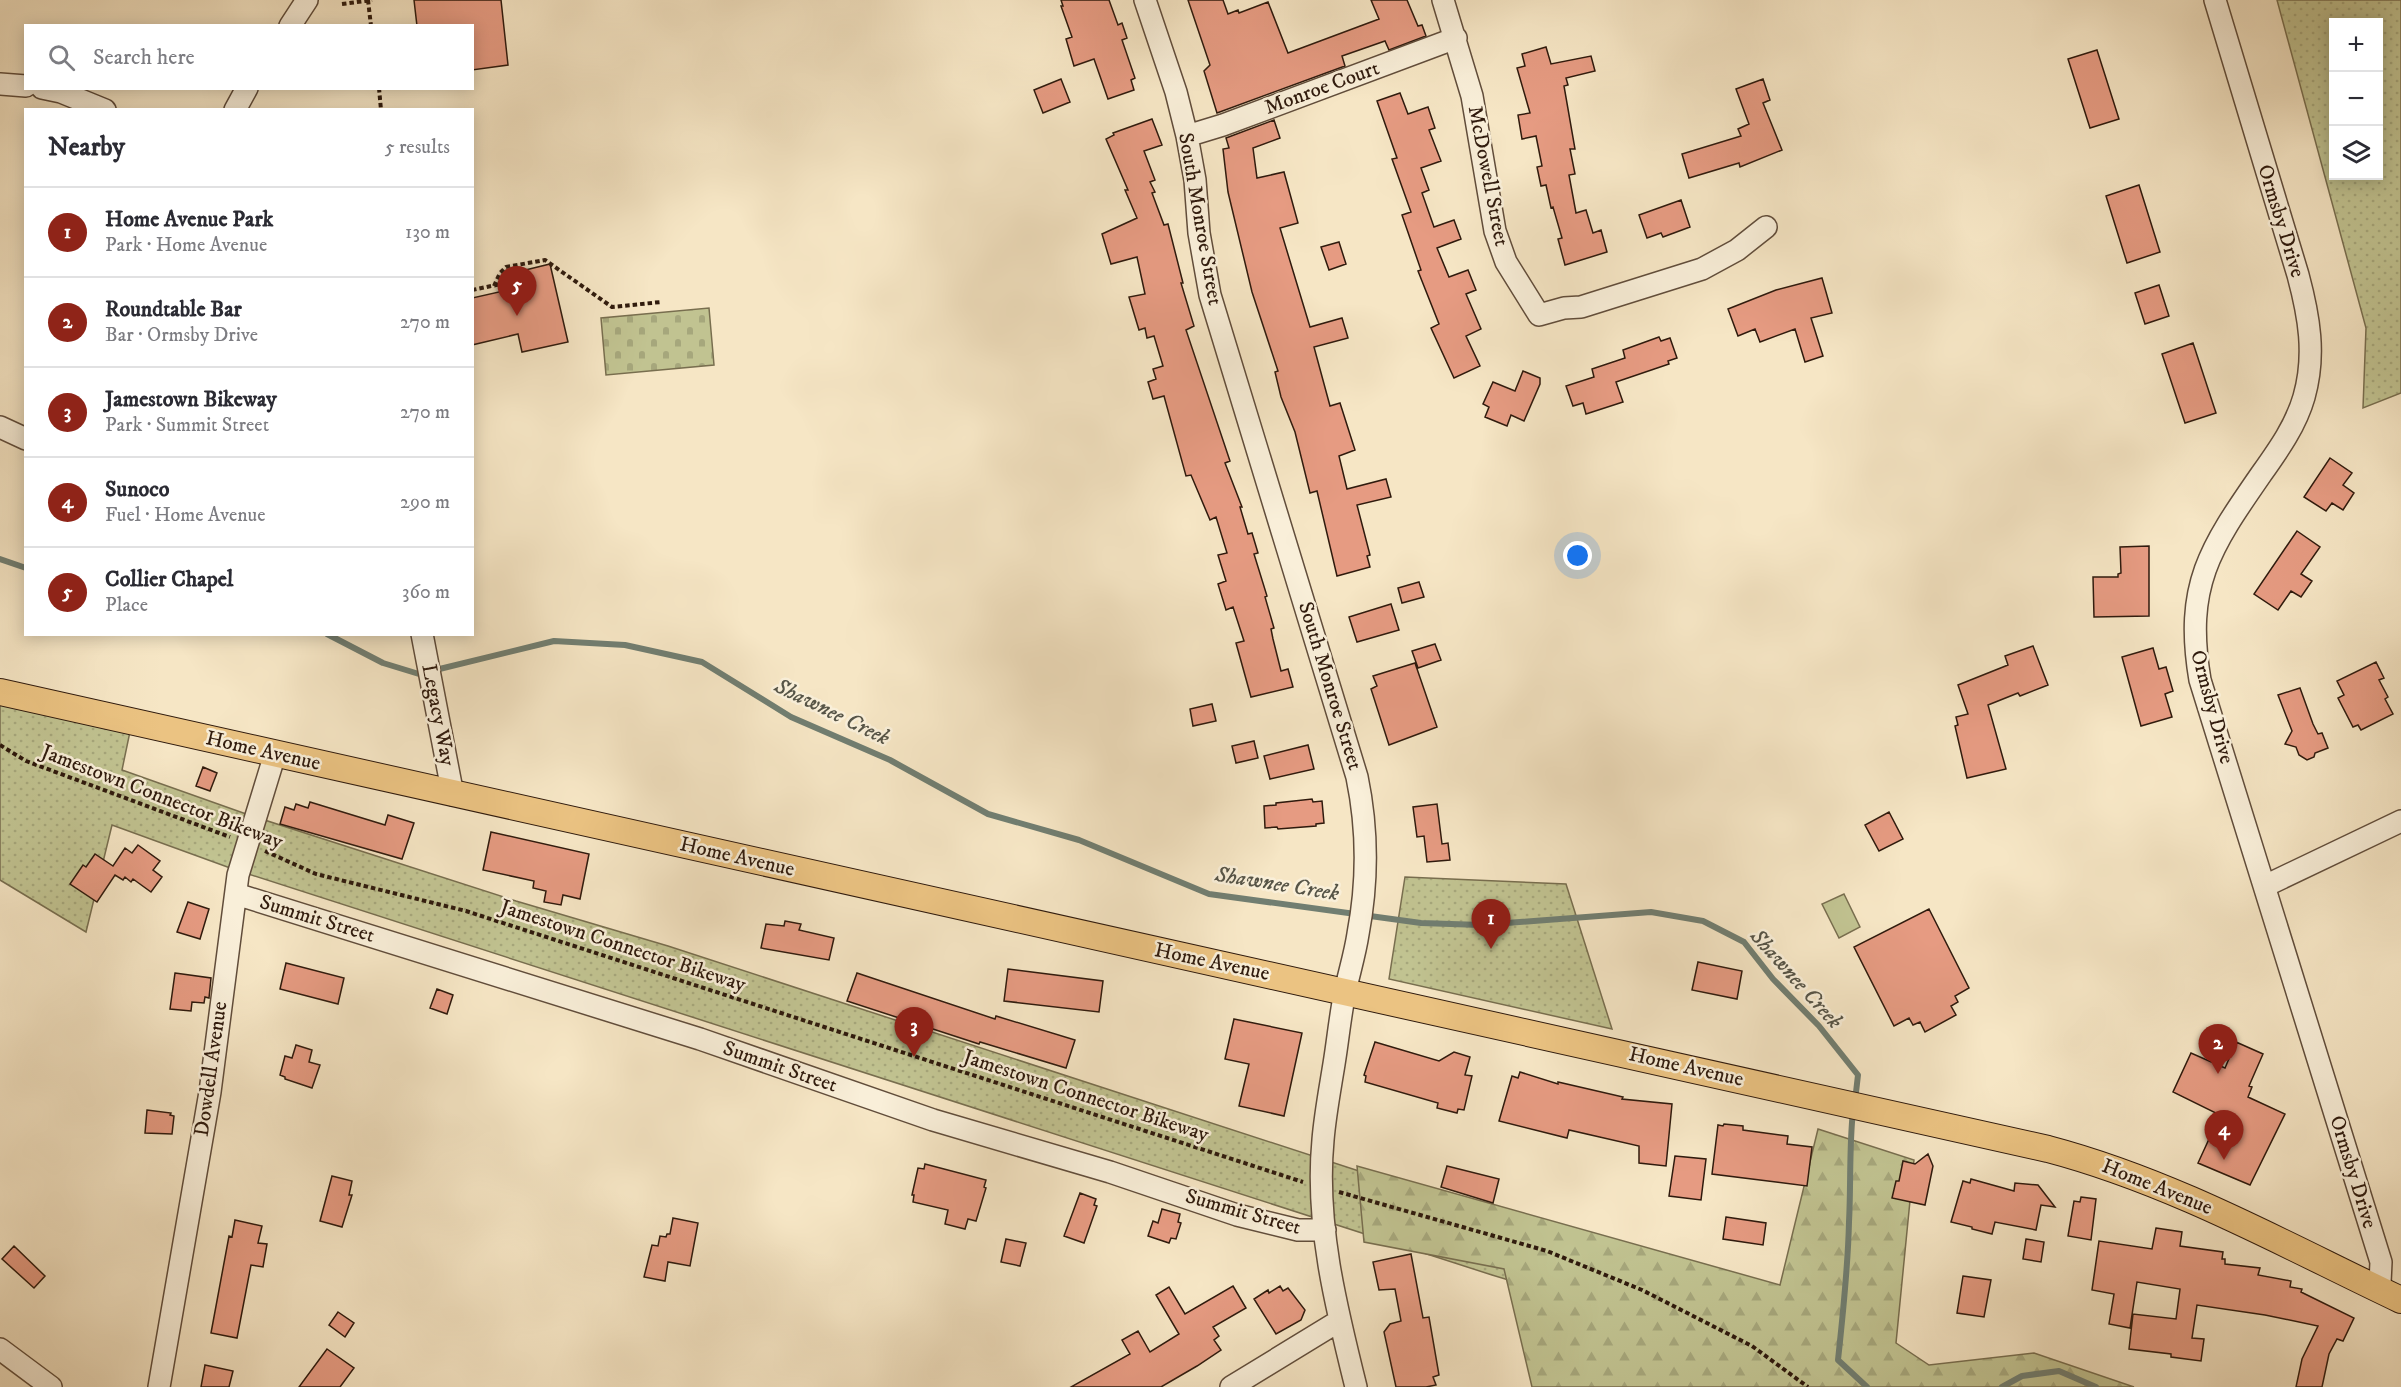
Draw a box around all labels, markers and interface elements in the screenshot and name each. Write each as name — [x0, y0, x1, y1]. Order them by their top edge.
map controls — [2329, 18, 2383, 180]
button: + — [2329, 18, 2383, 72]
search box — [24, 24, 474, 90]
icon: search — [45, 41, 78, 74]
text: Search here — [93, 44, 195, 71]
street label: Monroe Court — [1261, 55, 1383, 121]
button: − — [2329, 72, 2383, 126]
street label: McDowell Street — [1462, 103, 1514, 249]
button: layers — [2329, 126, 2383, 180]
text: Nearby — [48, 131, 125, 164]
street label: South Monroe Street — [1172, 131, 1228, 307]
text: 5 results — [385, 135, 450, 160]
street label: Ormsby Drive — [2252, 161, 2311, 281]
text: Home Avenue Park — [105, 206, 273, 233]
text: 1 — [64, 220, 71, 245]
text: 130 m — [405, 220, 450, 245]
text: Park · Home Avenue — [105, 233, 267, 258]
pin: 5 — [498, 266, 536, 316]
text: Roundtable Bar — [105, 296, 242, 323]
text: 2 — [63, 310, 72, 335]
text: 270 m — [400, 310, 450, 335]
text: Bar · Ormsby Drive — [105, 323, 258, 348]
text: Jamestown Bikeway — [105, 386, 277, 413]
text: 3 — [64, 400, 71, 425]
text: 270 m — [400, 400, 450, 425]
text: Park · Summit Street — [105, 413, 269, 438]
text: Sunoco — [105, 476, 169, 503]
text: 4 — [62, 490, 73, 515]
text: 290 m — [400, 490, 450, 515]
text: Fuel · Home Avenue — [105, 503, 265, 528]
your location — [1563, 541, 1592, 570]
text: Collier Chapel — [105, 566, 233, 593]
text: 5 — [63, 580, 72, 605]
text: 360 m — [402, 580, 450, 605]
text: Place — [105, 593, 148, 618]
street label: South Monroe Street — [1292, 599, 1368, 774]
street label: Ormsby Drive — [2184, 647, 2240, 767]
street label: Legacy Way — [415, 662, 461, 769]
water label: Shawnee Creek — [769, 672, 895, 752]
street label: Home Avenue — [203, 725, 323, 777]
street label: Jamestown Connector Bikeway — [36, 738, 287, 856]
street label: Home Avenue — [677, 831, 797, 883]
water label: Shawnee Creek — [1212, 861, 1342, 907]
street label: Summit Street — [256, 889, 378, 949]
street label: Jamestown Connector Bikeway — [495, 893, 750, 998]
pin: 1 — [1472, 900, 1510, 949]
water label: Shawnee Creek — [1743, 923, 1848, 1035]
street label: Home Avenue — [1152, 937, 1272, 987]
street label: Dowdell Avenue — [189, 1000, 233, 1138]
pin: 3 — [894, 1008, 934, 1057]
pin: 2 — [2198, 1024, 2238, 1074]
street label: Summit Street — [720, 1035, 841, 1099]
street label: Home Avenue — [1626, 1041, 1746, 1093]
street label: Jamestown Connector Bikeway — [958, 1043, 1213, 1148]
pin: 4 — [2204, 1110, 2244, 1160]
street label: Ormsby Drive — [2324, 1112, 2383, 1232]
street label: Home Avenue — [2098, 1153, 2216, 1221]
street label: Summit Street — [1182, 1183, 1304, 1241]

